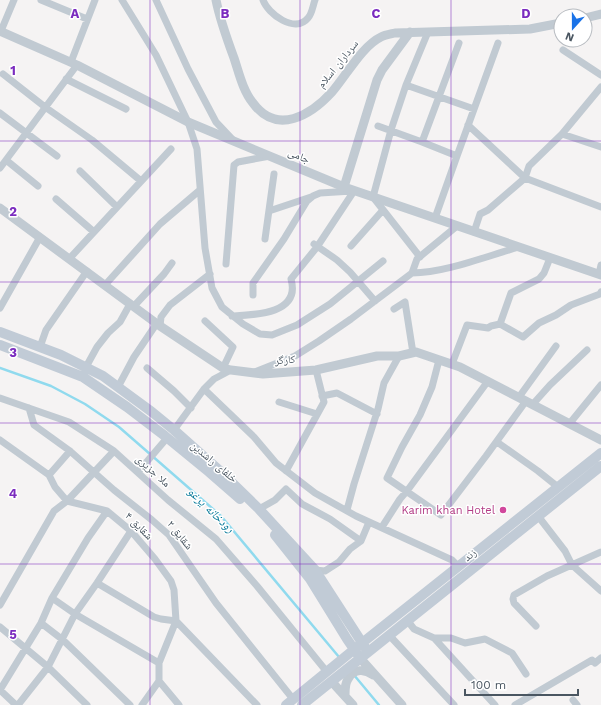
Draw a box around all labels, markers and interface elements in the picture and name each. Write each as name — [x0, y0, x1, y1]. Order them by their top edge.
text: A — [71, 6, 80, 21]
text: B — [221, 6, 230, 21]
text: C — [372, 6, 381, 21]
text: D — [521, 6, 531, 21]
north arrow — [553, 8, 593, 48]
text: N — [563, 29, 576, 44]
street label: سرداران اسلام — [315, 37, 361, 91]
text: 1 — [10, 63, 16, 78]
street label: جامی — [286, 146, 312, 166]
text: 2 — [9, 204, 17, 219]
text: 3 — [9, 345, 17, 360]
street label: کارگر — [273, 353, 296, 367]
street label: خلفای راشدین — [188, 439, 240, 485]
street label: ملا جزیری — [133, 452, 173, 490]
water label: رودخانه یرغو — [184, 484, 237, 536]
text: 4 — [9, 486, 18, 501]
place label: Karim khan Hotel — [401, 504, 496, 517]
marker: Karim khan Hotel — [498, 505, 508, 515]
street label: شقایق ۴ — [122, 509, 156, 543]
street label: شقایق ۲ — [164, 518, 196, 552]
street label: زند — [461, 546, 479, 564]
text: 5 — [9, 627, 17, 642]
scale bar — [465, 671, 578, 697]
text: 100 m — [471, 678, 506, 692]

